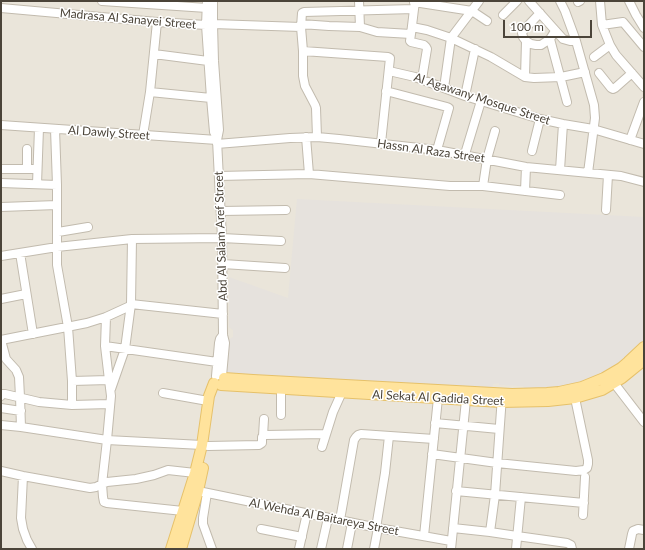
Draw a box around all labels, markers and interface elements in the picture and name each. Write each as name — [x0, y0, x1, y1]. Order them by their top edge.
street label: Madrasa Al Sanayei Street — [59, 6, 197, 32]
scale bar — [505, 12, 594, 38]
text: 100 m — [510, 19, 544, 34]
street label: Al Agawany Mosque Street — [412, 70, 552, 128]
street label: Al Dawly Street — [68, 123, 150, 143]
street label: Hassn Al Raza Street — [376, 136, 486, 166]
street label: Abd Al Salam Aref Street — [212, 171, 230, 301]
street label: Al Sekat Al Gadida Street — [372, 387, 504, 409]
street label: Al Wehda Al Baitareya Street — [248, 495, 400, 539]

